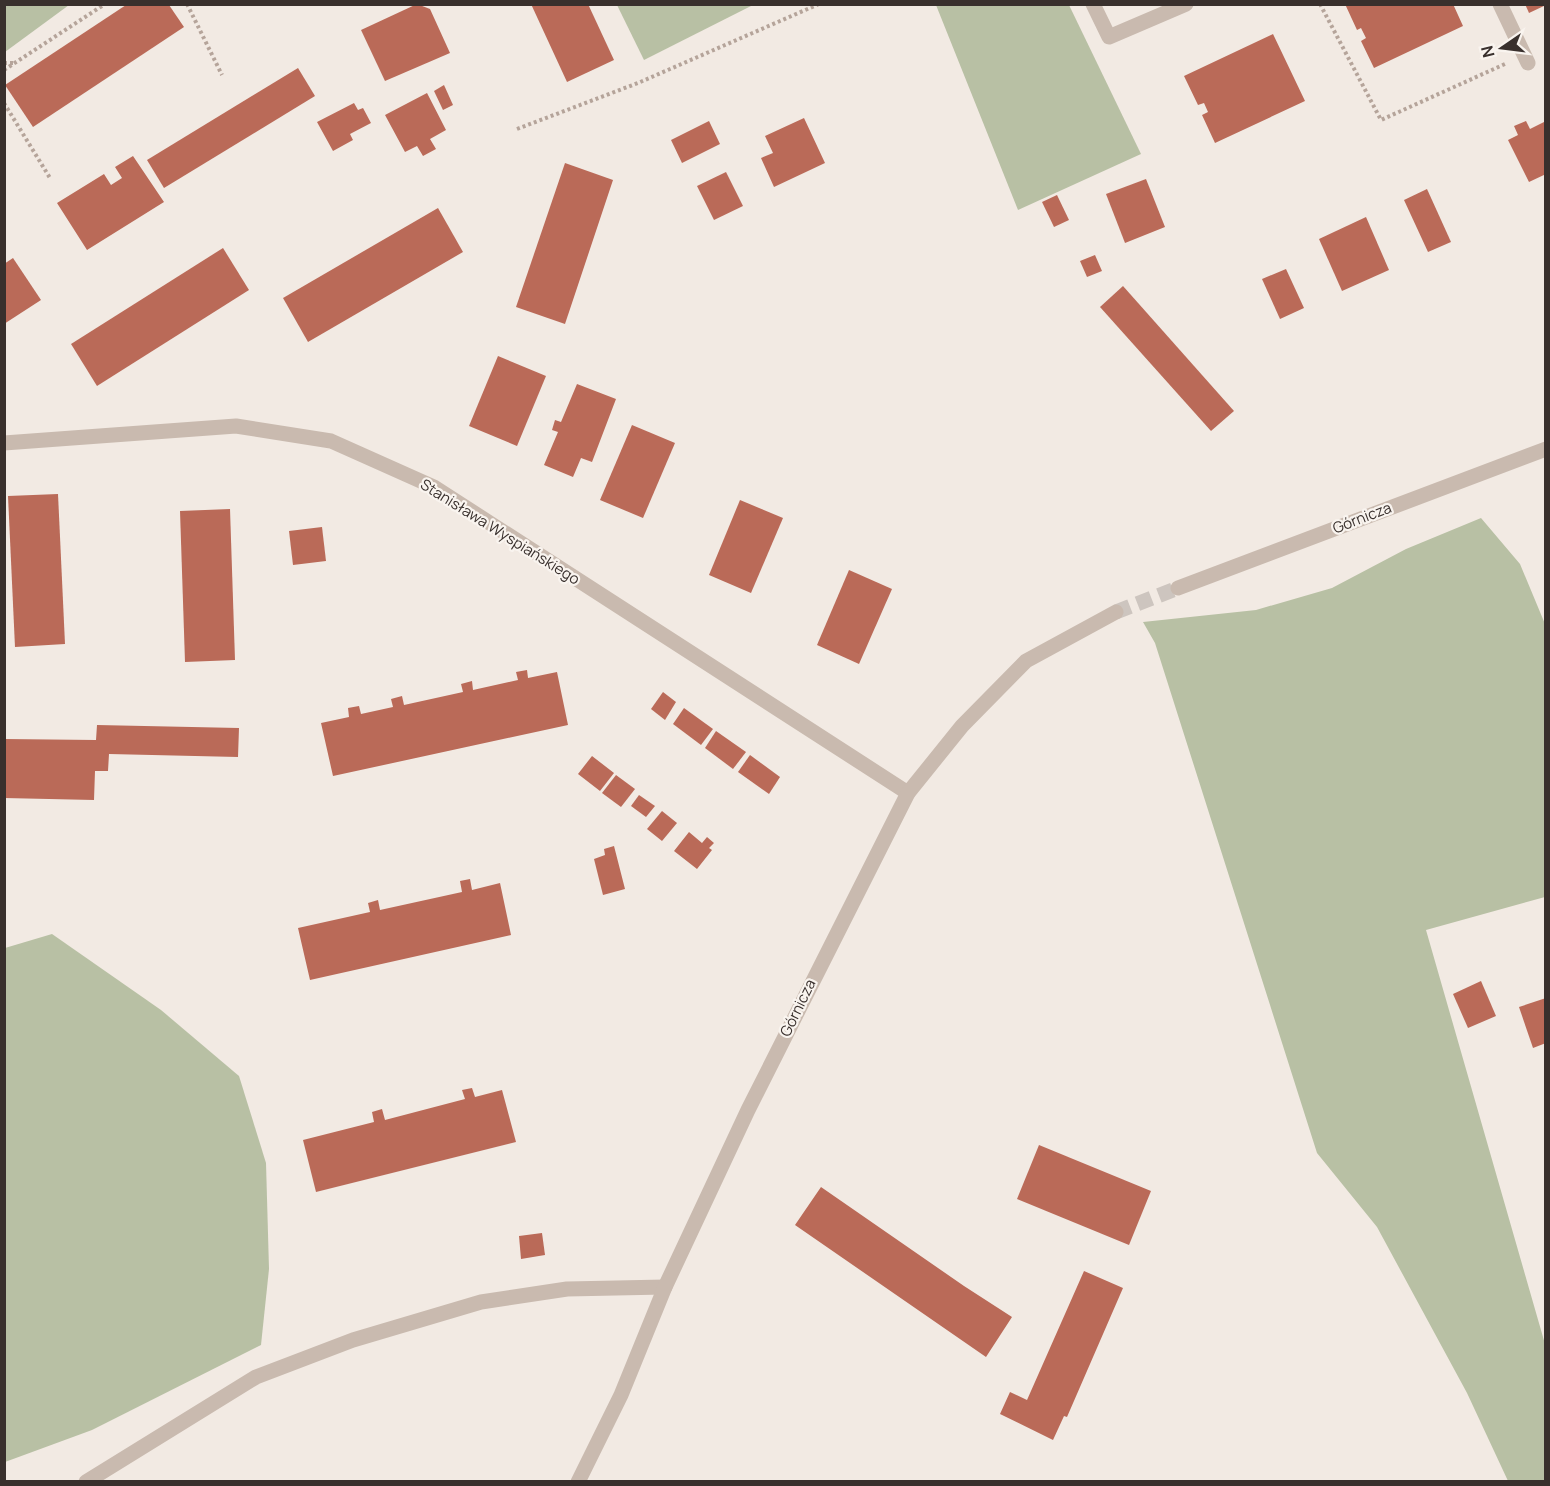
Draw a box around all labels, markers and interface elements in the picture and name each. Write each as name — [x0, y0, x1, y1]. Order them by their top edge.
north arrow — [1472, 18, 1532, 78]
text: N — [1475, 43, 1500, 60]
street label: Stanisława Wyspiańskiego — [416, 474, 584, 589]
street label: Górnicza — [1329, 497, 1394, 538]
street label: Górnicza — [775, 976, 820, 1040]

